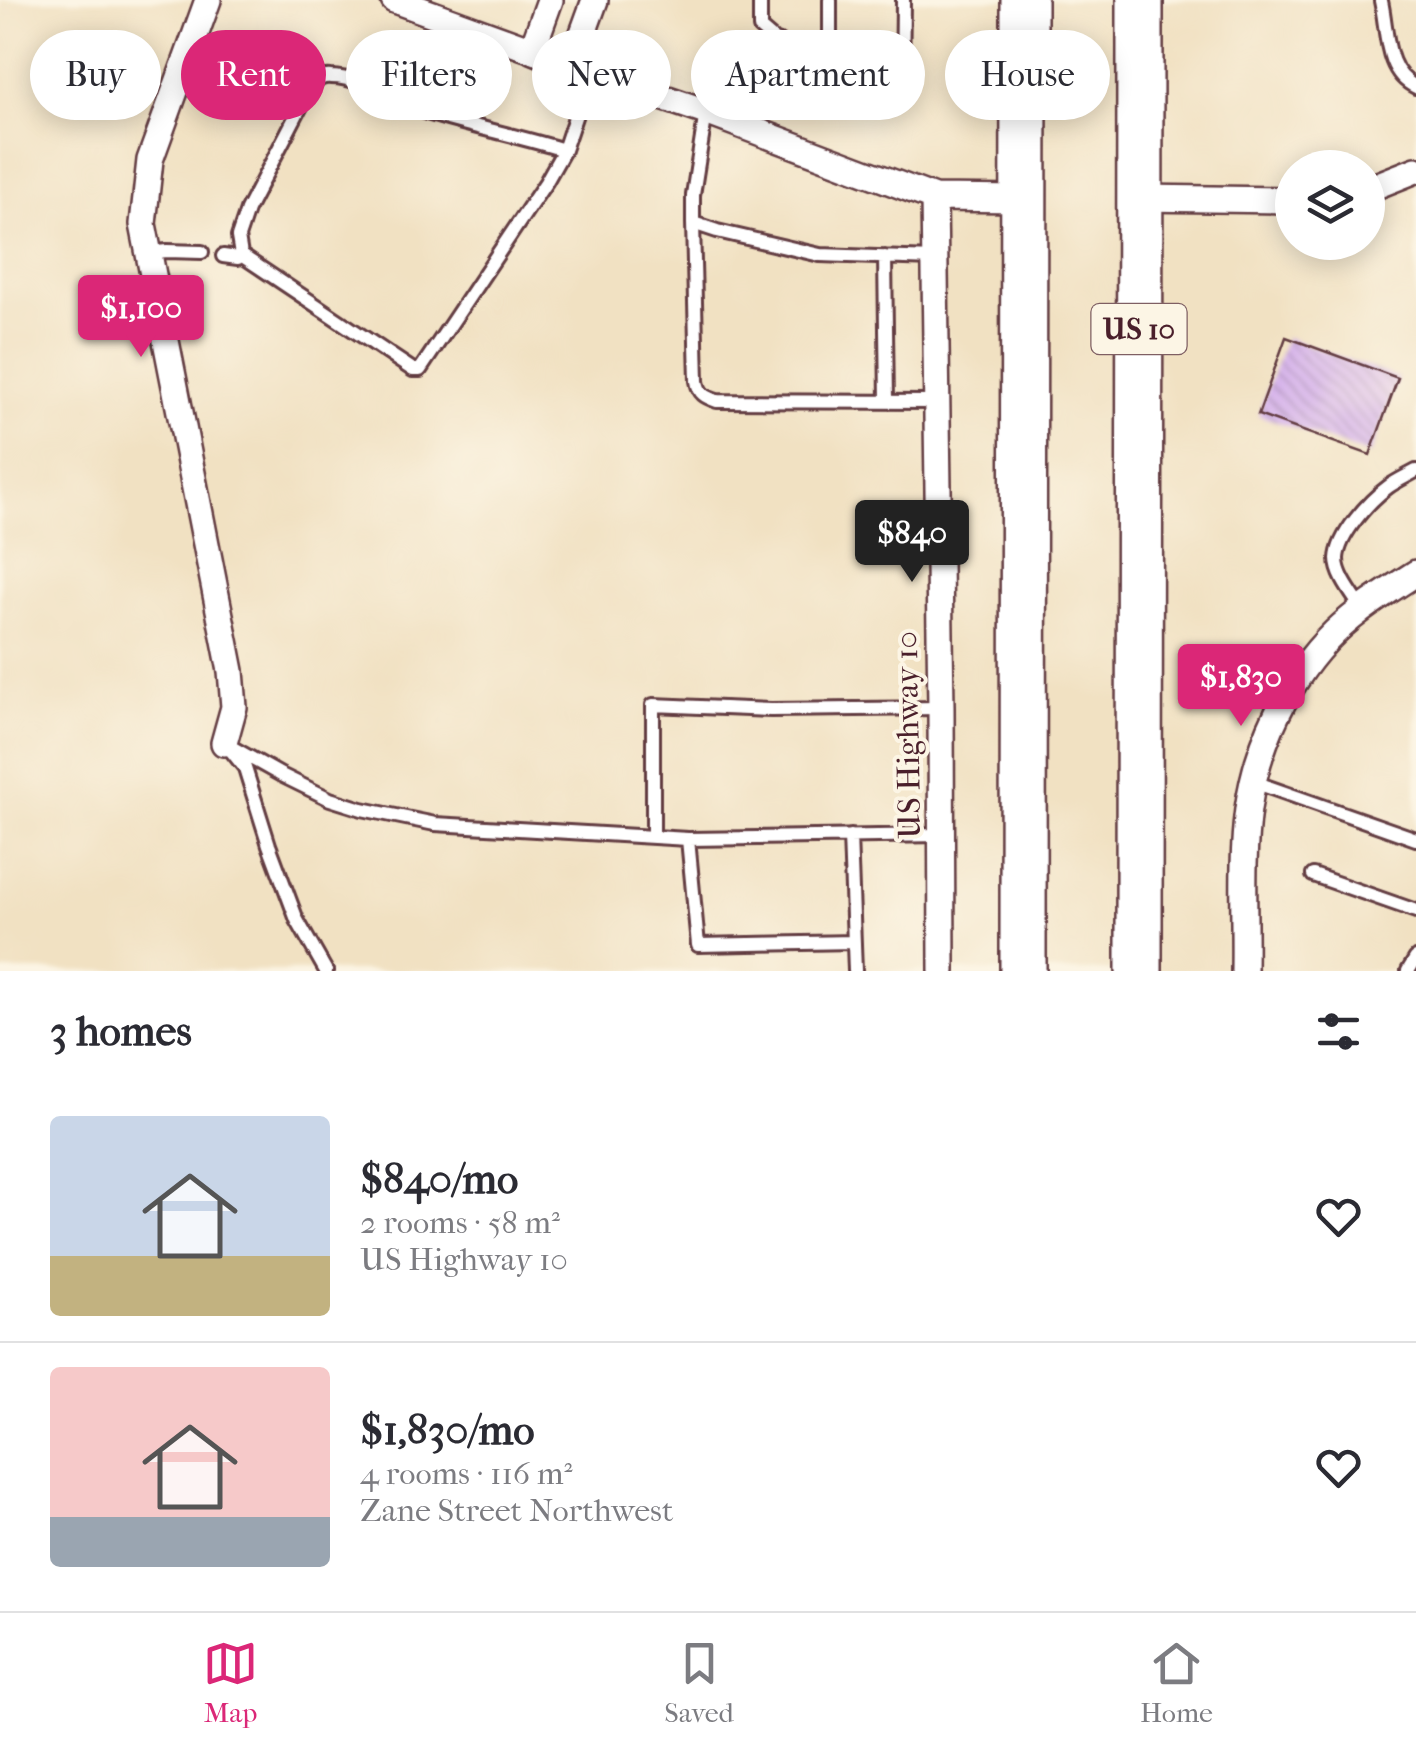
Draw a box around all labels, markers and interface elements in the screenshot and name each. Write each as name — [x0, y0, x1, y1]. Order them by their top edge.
chip: Buy — [30, 30, 161, 120]
chip: Rent — [181, 30, 326, 120]
chip: Filters — [346, 30, 512, 120]
chip: New — [532, 30, 671, 120]
chip: Apartment — [691, 30, 925, 120]
chip: House — [945, 30, 1110, 120]
map controls — [1275, 150, 1385, 260]
button: layers — [1275, 150, 1385, 260]
pin: $1,100 — [60, 275, 222, 360]
text: $1,100 — [100, 289, 182, 326]
road number: US 10 — [1092, 304, 1186, 354]
pin: $840 — [853, 500, 971, 585]
text: $840 — [877, 514, 947, 551]
street label: US Highway 10 — [888, 631, 928, 839]
pin: $1,830 — [1160, 644, 1322, 729]
text: $1,830 — [1200, 658, 1282, 695]
icon: filters — [1311, 1004, 1366, 1059]
text: 3 homes — [50, 1007, 192, 1056]
text: $840/mo — [360, 1155, 518, 1204]
icon: home — [130, 1156, 250, 1276]
icon: heart — [1311, 1189, 1366, 1244]
text: 2 rooms · 58 m² — [360, 1204, 560, 1241]
text: US Highway 10 — [360, 1241, 568, 1278]
text: $1,830/mo — [360, 1406, 535, 1455]
icon: home — [130, 1407, 250, 1527]
icon: heart — [1311, 1440, 1366, 1495]
text: 4 rooms · 116 m² — [360, 1455, 573, 1492]
text: Zane Street Northwest — [360, 1492, 673, 1529]
tab: Map — [203, 1636, 258, 1729]
tab: Saved — [664, 1636, 734, 1729]
tab: Home — [1140, 1636, 1213, 1729]

